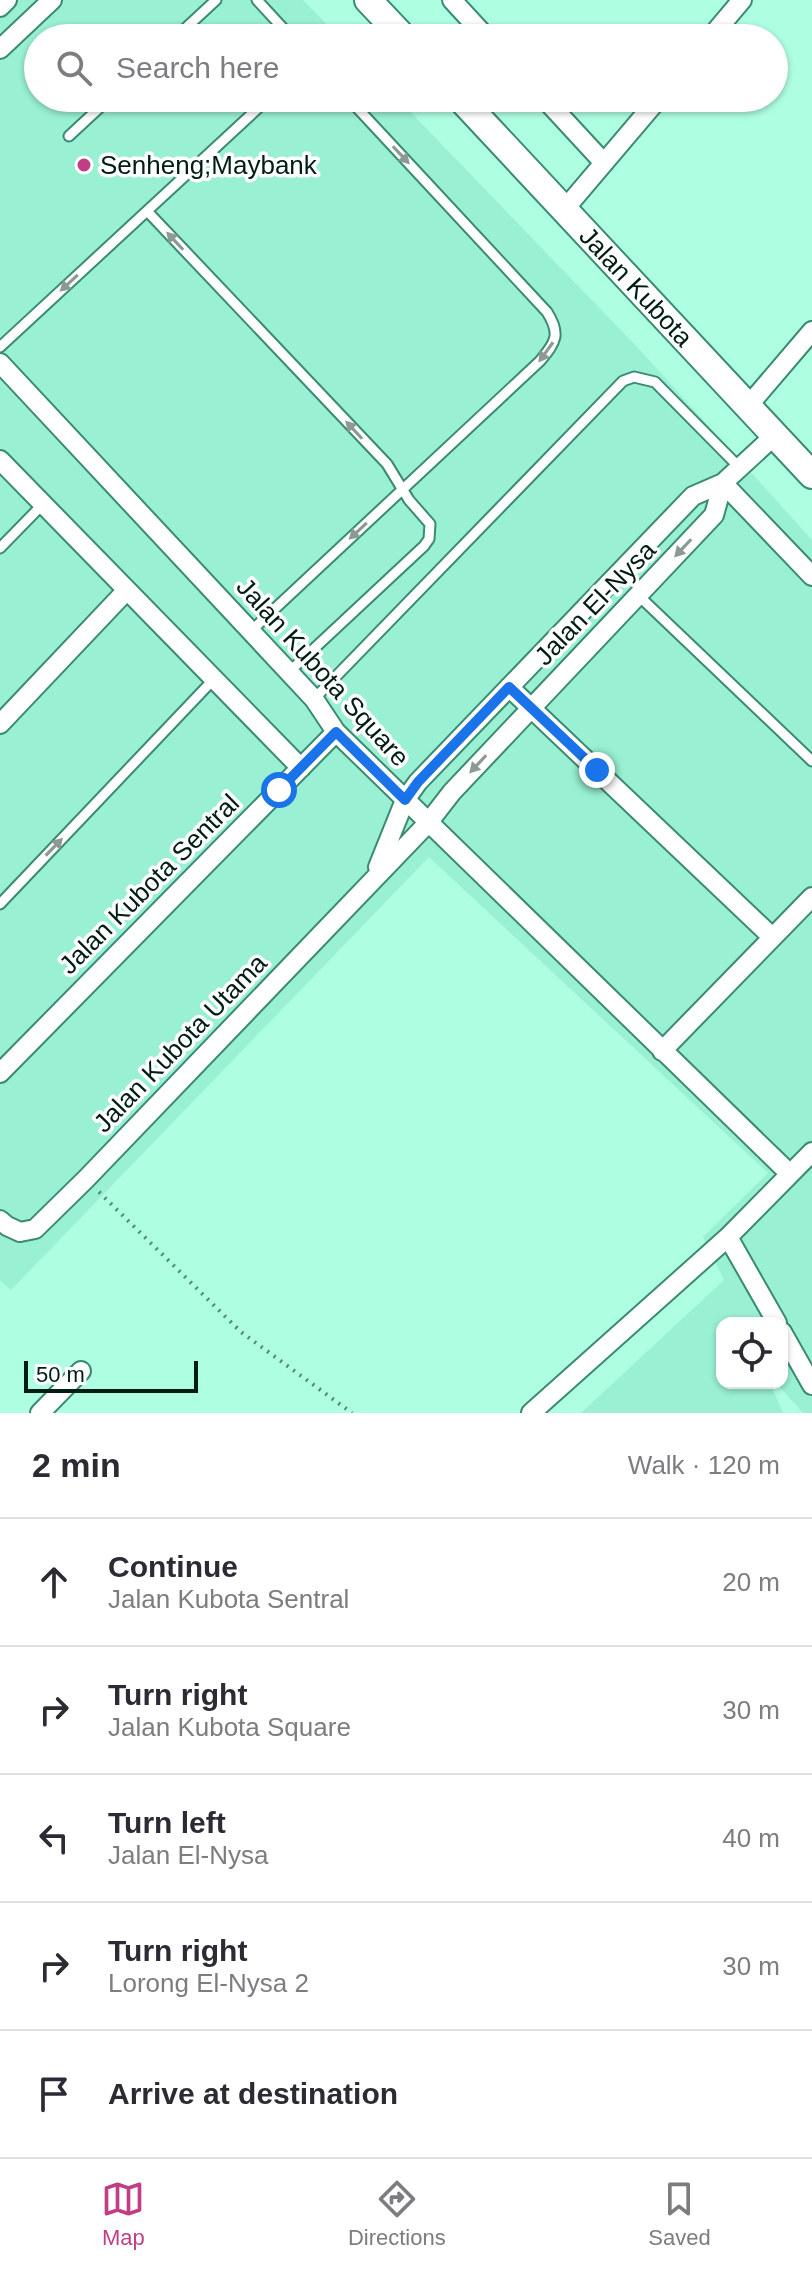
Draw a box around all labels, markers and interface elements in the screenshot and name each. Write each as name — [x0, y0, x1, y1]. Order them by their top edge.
search box — [24, 24, 788, 112]
icon: search — [52, 46, 96, 90]
text: Search here — [116, 51, 279, 84]
one-way arrow — [392, 145, 410, 164]
place label: Senheng;Maybank — [100, 150, 318, 180]
marker: Senheng;Maybank — [75, 156, 93, 174]
street label: Jalan Kubota — [573, 221, 699, 353]
one-way arrow — [167, 232, 185, 251]
one-way arrow — [60, 273, 79, 291]
one-way arrow — [538, 342, 554, 362]
one-way arrow — [345, 420, 363, 439]
one-way arrow — [348, 522, 367, 540]
street label: Jalan El-Nysa — [528, 535, 662, 671]
one-way arrow — [675, 538, 693, 557]
street label: Jalan Kubota Square — [231, 572, 415, 772]
route end — [579, 752, 615, 788]
one-way arrow — [470, 754, 488, 773]
route start — [261, 772, 297, 808]
street label: Jalan Kubota Sentral — [53, 788, 245, 980]
one-way arrow — [44, 838, 63, 857]
street label: Jalan Kubota Utama — [87, 947, 273, 1138]
map controls — [716, 1317, 788, 1389]
button: locate — [716, 1317, 788, 1389]
scale bar — [24, 1357, 198, 1393]
text: 50 m — [36, 1362, 85, 1387]
text: 2 min — [32, 1446, 121, 1484]
text: Walk · 120 m — [628, 1450, 780, 1480]
text: Continue — [108, 1550, 238, 1583]
icon: ahead — [32, 1560, 76, 1604]
text: 20 m — [722, 1567, 780, 1597]
text: Jalan Kubota Sentral — [108, 1584, 349, 1614]
text: Turn right — [108, 1678, 247, 1711]
icon: right — [32, 1688, 76, 1732]
text: 30 m — [722, 1695, 780, 1725]
text: Jalan Kubota Square — [108, 1712, 351, 1742]
text: Turn left — [108, 1806, 226, 1839]
icon: left — [32, 1816, 76, 1860]
text: 40 m — [722, 1823, 780, 1853]
text: Jalan El-Nysa — [108, 1840, 268, 1870]
text: Turn right — [108, 1934, 247, 1967]
icon: right — [32, 1944, 76, 1988]
text: 30 m — [722, 1951, 780, 1981]
text: Lorong El-Nysa 2 — [108, 1968, 309, 1998]
icon: arrive — [32, 2072, 76, 2116]
text: Arrive at destination — [108, 2077, 398, 2110]
tab: Map — [101, 2177, 145, 2251]
tab: Directions — [348, 2177, 446, 2251]
tab: Saved — [648, 2177, 711, 2251]

